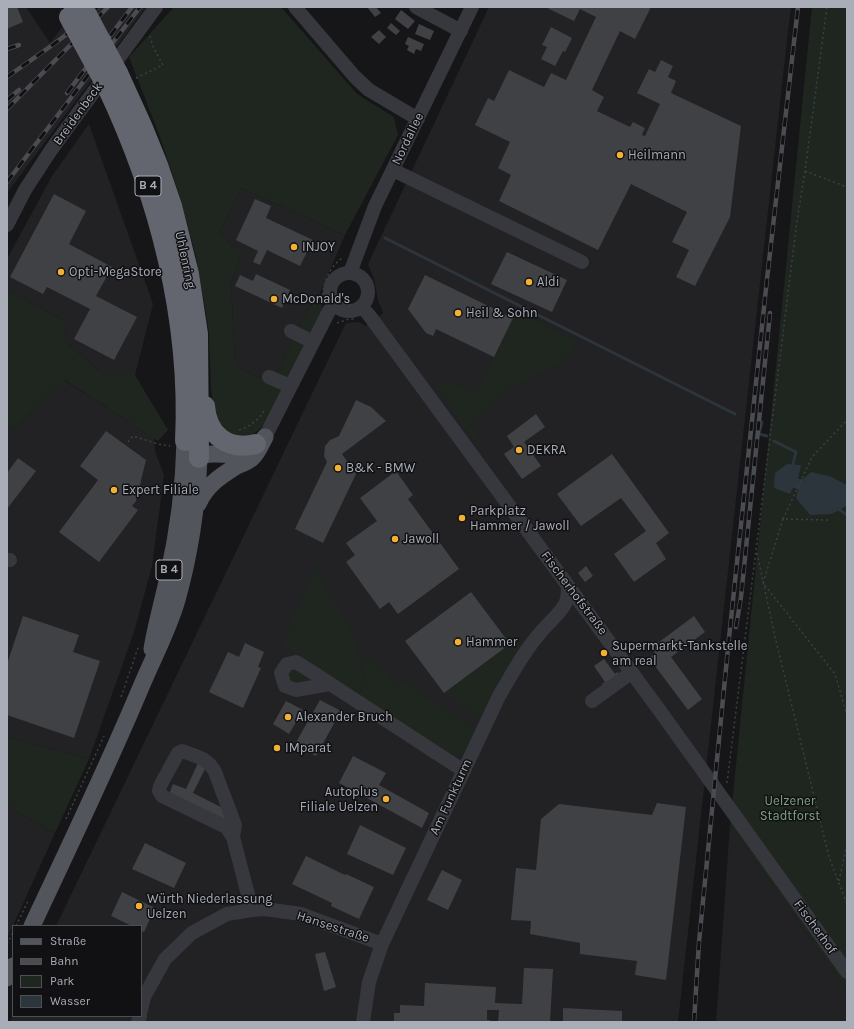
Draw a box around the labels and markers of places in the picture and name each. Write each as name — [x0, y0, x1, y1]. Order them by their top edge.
place label: Heilmann — [628, 147, 686, 163]
marker: Heilmann — [615, 150, 625, 160]
place label: INJOY — [302, 239, 335, 255]
marker: INJOY — [289, 242, 299, 252]
place label: Opti-MegaStore — [69, 264, 162, 280]
marker: Opti-MegaStore — [56, 267, 66, 277]
place label: Aldi — [537, 274, 560, 290]
marker: Aldi — [524, 277, 534, 287]
place label: McDonald's — [282, 291, 350, 307]
marker: McDonald's — [269, 294, 279, 304]
place label: Heil & Sohn — [466, 305, 538, 321]
marker: Heil & Sohn — [453, 308, 463, 318]
place label: DEKRA — [527, 442, 566, 458]
marker: DEKRA — [514, 445, 524, 455]
place label: B&K - BMW — [346, 460, 415, 476]
marker: B&K - BMW — [333, 463, 343, 473]
place label: Expert Filiale — [122, 482, 199, 498]
marker: Expert Filiale — [109, 485, 119, 495]
place label: Parkplatz Hammer / Jawoll — [470, 503, 570, 534]
marker: Parkplatz Hammer / Jawoll — [457, 513, 467, 523]
place label: Jawoll — [403, 531, 439, 547]
marker: Jawoll — [390, 534, 400, 544]
place label: Hammer — [466, 634, 518, 650]
marker: Hammer — [453, 637, 463, 647]
place label: Supermarkt-Tankstelle am real — [612, 638, 748, 669]
marker: Supermarkt-Tankstelle am real — [599, 648, 609, 658]
place label: Alexander Bruch — [296, 709, 393, 725]
marker: Alexander Bruch — [283, 712, 293, 722]
place label: IMparat — [285, 740, 331, 756]
marker: IMparat — [272, 743, 282, 753]
place label: Autoplus Filiale Uelzen — [300, 784, 378, 815]
marker: Autoplus Filiale Uelzen — [381, 794, 391, 804]
place label: Würth Niederlassung Uelzen — [147, 891, 273, 922]
marker: Würth Niederlassung Uelzen — [134, 901, 144, 911]

